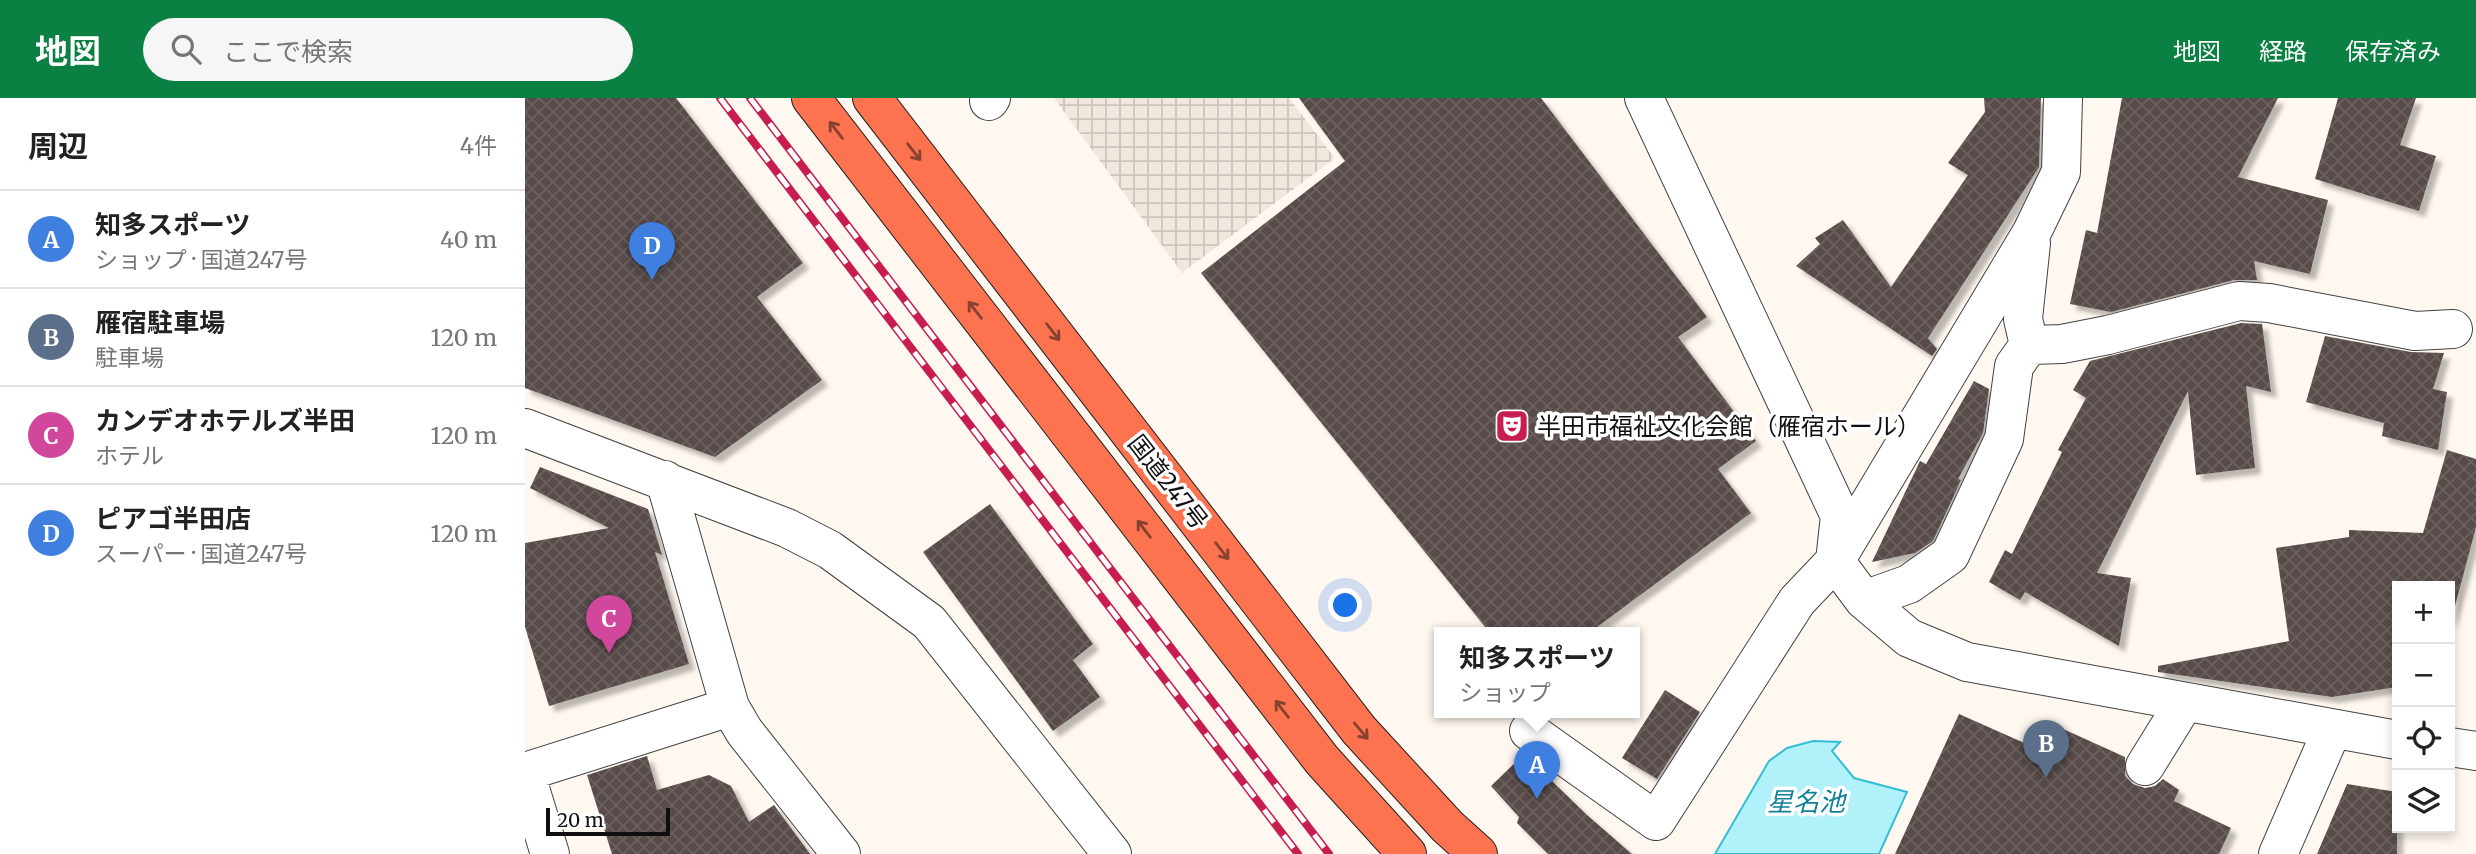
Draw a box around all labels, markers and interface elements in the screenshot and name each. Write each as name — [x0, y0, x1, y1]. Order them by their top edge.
search box — [143, 18, 633, 81]
icon: search — [167, 30, 205, 68]
text: 地図 — [35, 31, 101, 72]
text: ここで検索 — [223, 35, 353, 68]
text: 地図 — [2173, 36, 2221, 67]
text: 経路 — [2259, 36, 2307, 67]
text: 保存済み — [2345, 36, 2441, 67]
one-way arrow — [828, 121, 843, 140]
text: 周辺 — [28, 127, 88, 165]
text: 4件 — [460, 131, 497, 160]
one-way arrow — [907, 142, 922, 161]
text: 知多スポーツ — [95, 208, 250, 241]
pin: D — [629, 222, 675, 280]
text: A — [43, 225, 59, 254]
text: 40 m — [440, 225, 497, 254]
text: ショップ · 国道247号 — [95, 245, 307, 274]
one-way arrow — [967, 302, 982, 320]
text: 雁宿駐車場 — [95, 306, 225, 339]
text: B — [43, 323, 59, 352]
text: 120 m — [431, 323, 497, 352]
one-way arrow — [1045, 323, 1060, 341]
text: 駐車場 — [95, 343, 164, 372]
text: カンデオホテルズ半田 — [95, 404, 355, 437]
theatre icon: 半田市福祉文化会館（雁宿ホール） — [1493, 407, 1531, 445]
place label: 半田市福祉文化会館（雁宿ホール） — [1537, 411, 1921, 442]
text: C — [43, 421, 59, 450]
text: 120 m — [431, 421, 497, 450]
street label: 国道247号 — [1121, 428, 1215, 536]
text: ホテル — [95, 441, 164, 470]
text: ピアゴ半田店 — [95, 502, 251, 535]
text: D — [42, 519, 60, 548]
text: 120 m — [431, 519, 497, 548]
one-way arrow — [1136, 520, 1151, 539]
text: スーパー · 国道247号 — [95, 539, 307, 568]
one-way arrow — [1214, 541, 1229, 560]
map controls — [2392, 581, 2455, 833]
button: + — [2392, 581, 2455, 644]
your location — [1328, 588, 1362, 622]
pin: C — [586, 595, 632, 653]
popup — [1434, 627, 1640, 718]
text: 知多スポーツ — [1459, 641, 1615, 674]
button: − — [2392, 644, 2455, 707]
text: ショップ — [1459, 678, 1551, 707]
one-way arrow — [1275, 701, 1290, 719]
button: locate — [2392, 707, 2455, 770]
pin: B — [2023, 720, 2069, 778]
one-way arrow — [1353, 722, 1369, 740]
pin: A — [1514, 741, 1560, 799]
button: layers — [2392, 770, 2455, 833]
water label: 星名池 — [1767, 785, 1848, 818]
scale bar — [546, 805, 670, 837]
text: 20 m — [557, 808, 604, 832]

